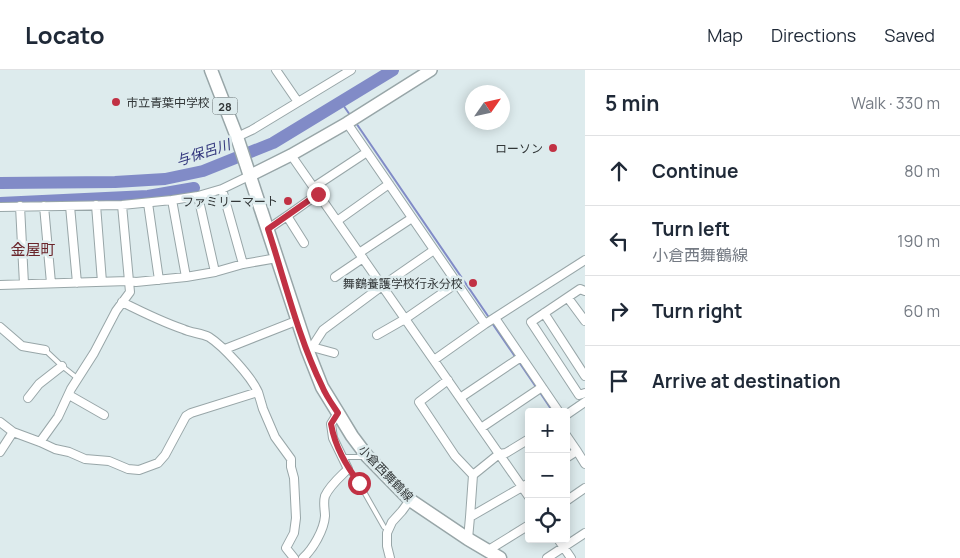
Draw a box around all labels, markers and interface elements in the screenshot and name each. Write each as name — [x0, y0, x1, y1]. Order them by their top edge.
text: Locato — [25, 18, 105, 51]
text: Map — [707, 23, 743, 47]
text: Directions — [771, 23, 856, 47]
text: Saved — [884, 23, 935, 47]
north arrow — [465, 85, 510, 130]
text: 5 min — [605, 89, 659, 117]
text: Walk · 330 m — [851, 92, 940, 114]
place label: 市立青葉中学校 — [126, 94, 210, 111]
marker: 市立青葉中学校 — [110, 96, 122, 108]
road number: 28 — [212, 98, 238, 114]
water label: 与保呂川 — [173, 134, 234, 170]
place label: ローソン — [495, 140, 543, 157]
marker: ローソン — [547, 142, 559, 154]
icon: ahead — [605, 157, 633, 185]
text: Continue — [652, 158, 738, 184]
text: 80 m — [904, 160, 940, 182]
route end — [307, 183, 330, 206]
place label: ファミリーマート — [182, 193, 278, 210]
marker: ファミリーマート — [282, 195, 294, 207]
text: Turn left — [652, 216, 730, 242]
icon: left — [605, 227, 633, 255]
text: 190 m — [897, 230, 940, 252]
district label: 金屋町 — [10, 239, 56, 260]
text: 小倉西舞鶴線 — [652, 244, 748, 266]
place label: 舞鶴養護学校行永分校 — [343, 275, 463, 292]
marker: 舞鶴養護学校行永分校 — [467, 277, 479, 289]
icon: right — [605, 297, 633, 325]
text: Turn right — [652, 298, 742, 324]
text: 60 m — [904, 300, 940, 322]
icon: arrive — [605, 367, 633, 395]
text: Arrive at destination — [652, 368, 841, 394]
map controls — [525, 408, 570, 543]
button: + — [525, 408, 570, 453]
street label: 小倉西舞鶴線 — [355, 441, 417, 505]
button: − — [525, 453, 570, 498]
route start — [348, 472, 371, 495]
button: locate — [525, 498, 570, 543]

